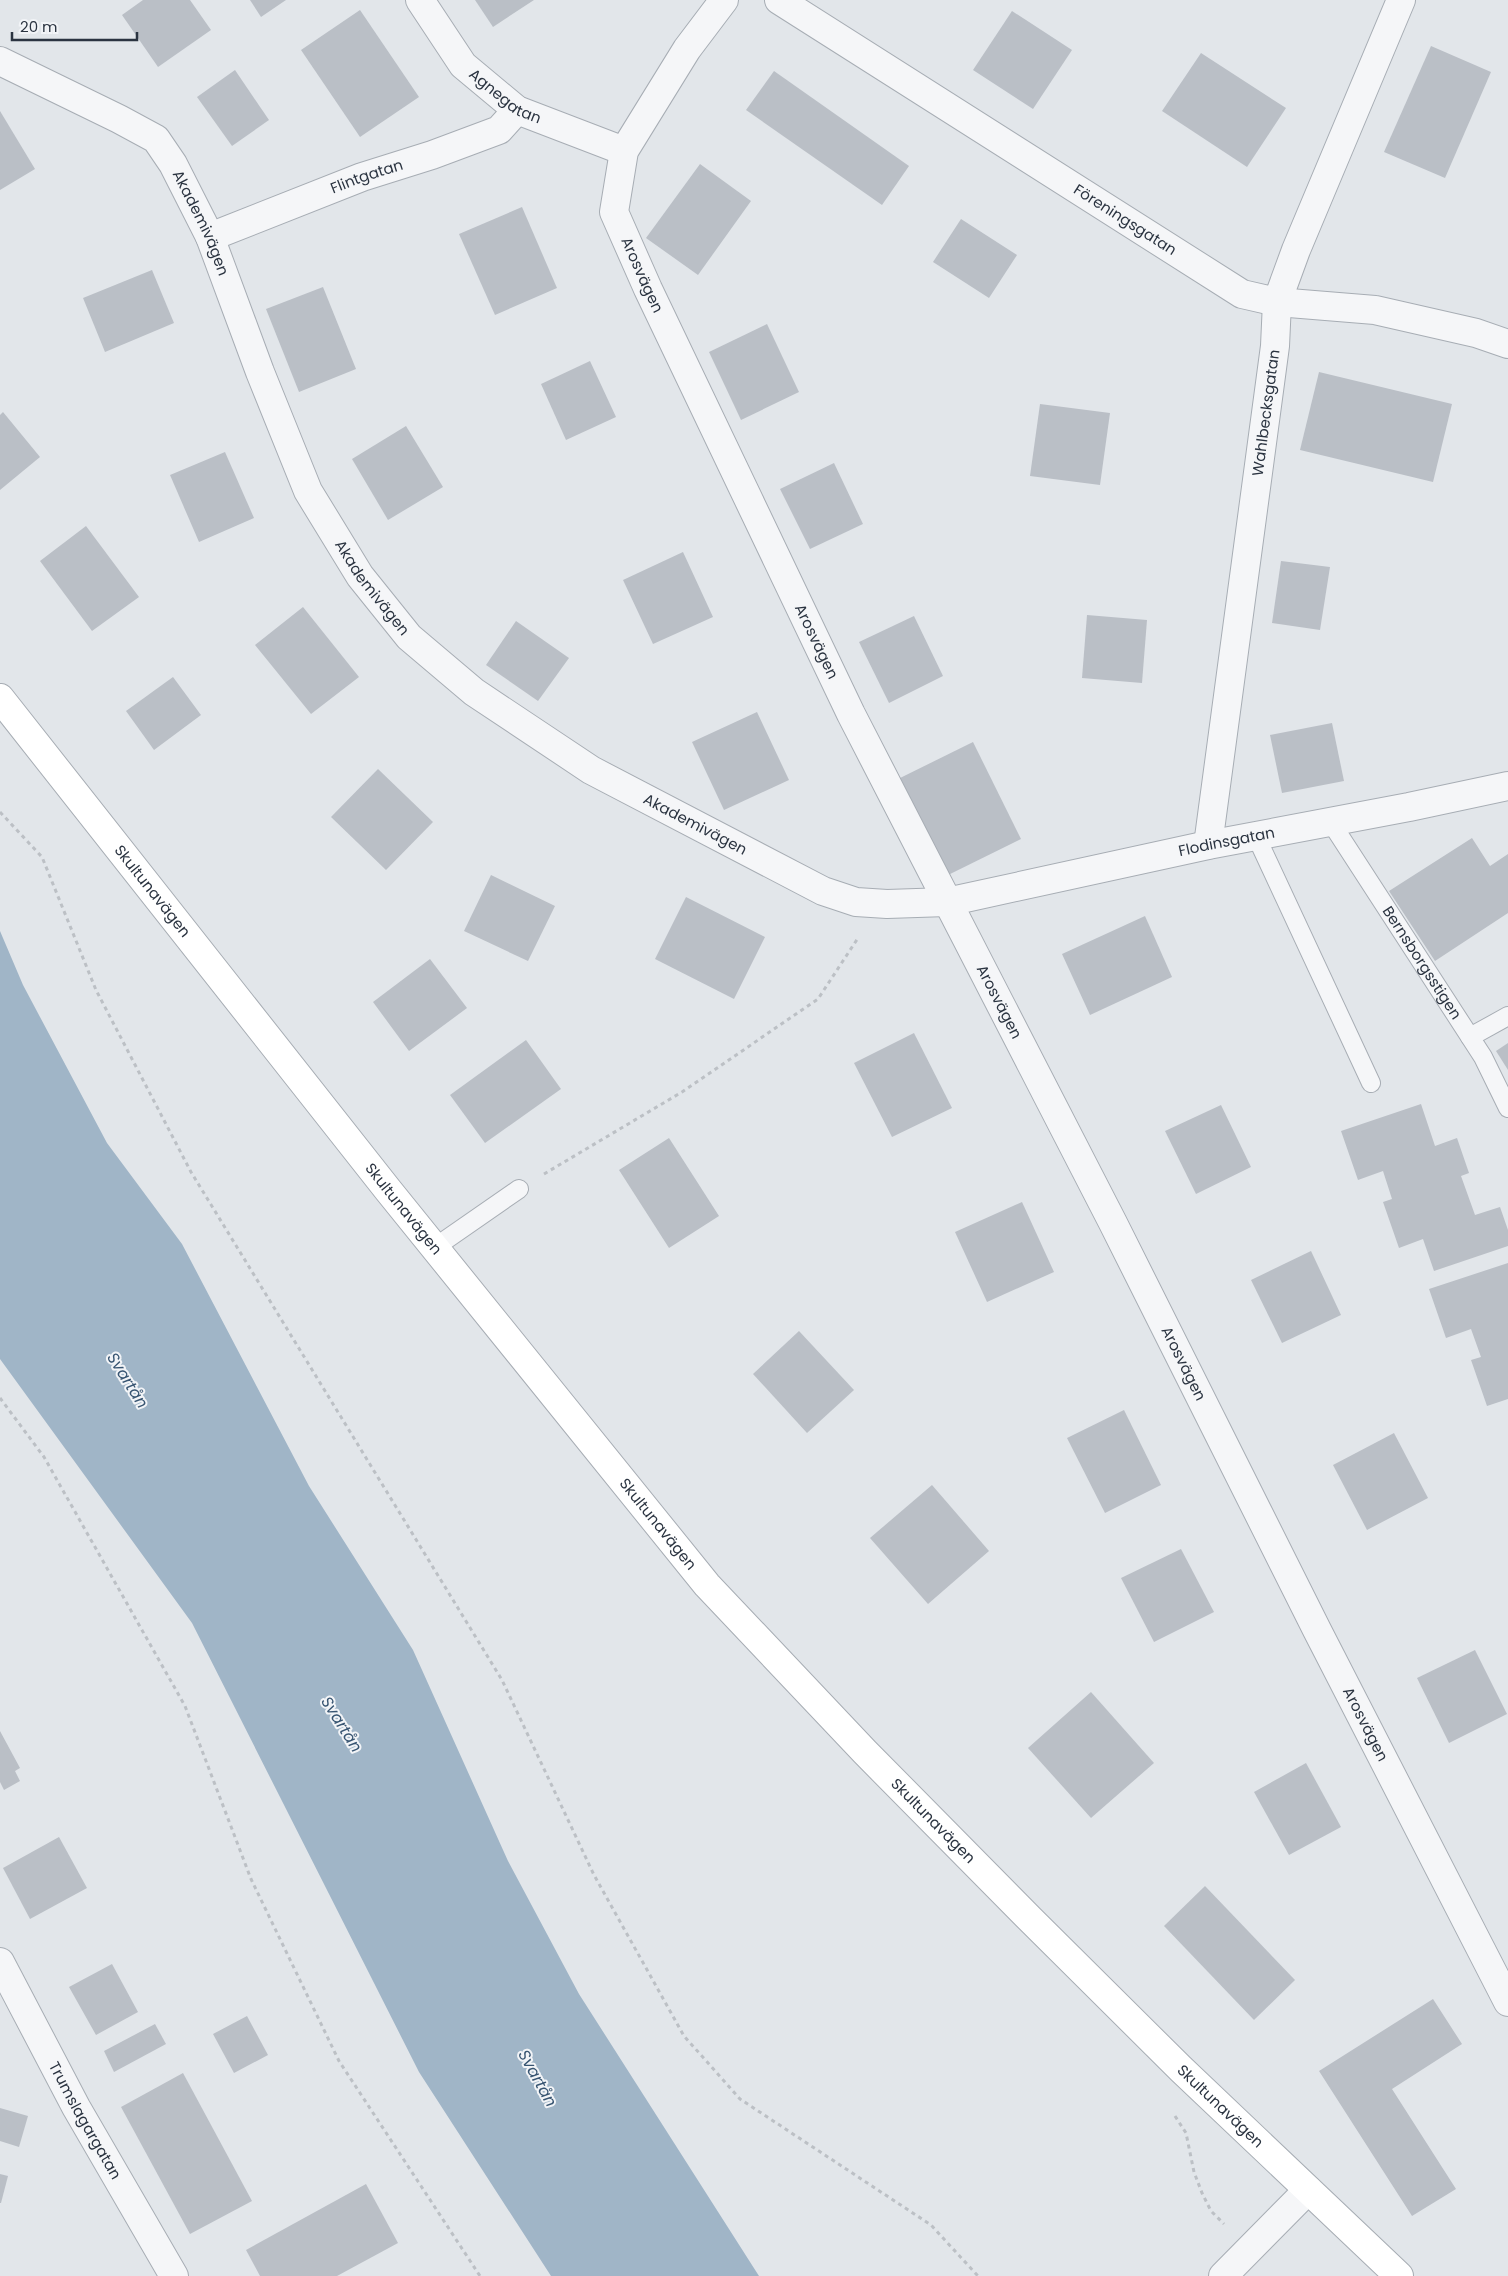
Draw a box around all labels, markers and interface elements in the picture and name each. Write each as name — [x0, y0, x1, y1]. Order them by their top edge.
scale bar — [12, 10, 138, 42]
text: 20 m — [20, 16, 58, 37]
street label: Agnegatan — [465, 63, 544, 128]
street label: Flintgatan — [327, 154, 405, 198]
street label: Akademivägen — [168, 166, 234, 279]
street label: Föreningsgatan — [1070, 179, 1181, 260]
street label: Arosvägen — [616, 234, 669, 316]
street label: Wahlbecksgatan — [1247, 348, 1284, 478]
street label: Akademivägen — [330, 536, 415, 640]
street label: Arosvägen — [790, 600, 844, 682]
street label: Akademivägen — [640, 788, 751, 860]
street label: Flodinsgatan — [1176, 822, 1276, 861]
street label: Skultunavägen — [110, 840, 196, 941]
street label: Bernsborgsstigen — [1378, 902, 1467, 1023]
street label: Arosvägen — [972, 961, 1027, 1042]
street label: Skultunavägen — [360, 1158, 447, 1259]
street label: Arosvägen — [1156, 1323, 1211, 1404]
water label: Svartån — [101, 1348, 154, 1413]
street label: Skultunavägen — [615, 1473, 702, 1574]
street label: Arosvägen — [1338, 1683, 1394, 1765]
water label: Svartån — [315, 1692, 368, 1757]
street label: Skultunavägen — [886, 1773, 980, 1868]
water label: Svartån — [512, 2046, 563, 2111]
street label: Trumslagargatan — [44, 2058, 127, 2183]
street label: Skultunavägen — [1173, 2060, 1269, 2152]

